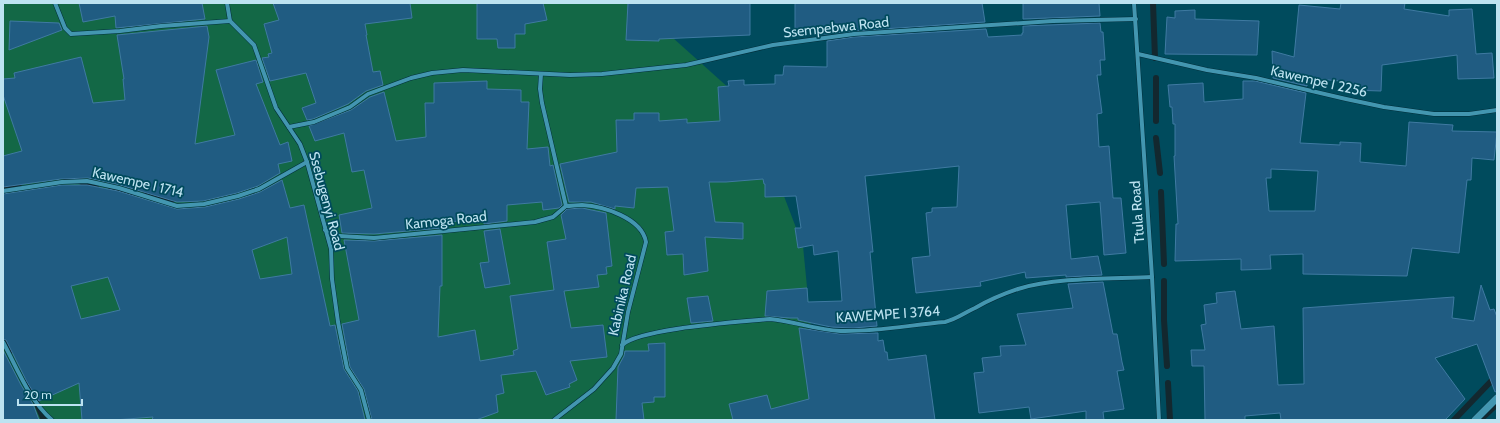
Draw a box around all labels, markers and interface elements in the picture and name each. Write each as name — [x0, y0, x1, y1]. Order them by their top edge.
street label: Ssempebwa Road — [782, 12, 890, 42]
street label: Kawempe I 2256 — [1269, 61, 1369, 101]
street label: Ssebugenyi Road — [305, 150, 349, 252]
street label: Kawempe I 1714 — [91, 163, 185, 201]
street label: Ttula Road — [1126, 180, 1148, 244]
street label: Kamoga Road — [404, 207, 488, 233]
street label: Kabinika Road — [604, 253, 640, 337]
street label: KAWEMPE I 3764 — [835, 301, 941, 327]
scale bar — [18, 381, 82, 407]
text: 20 m — [24, 387, 52, 402]

